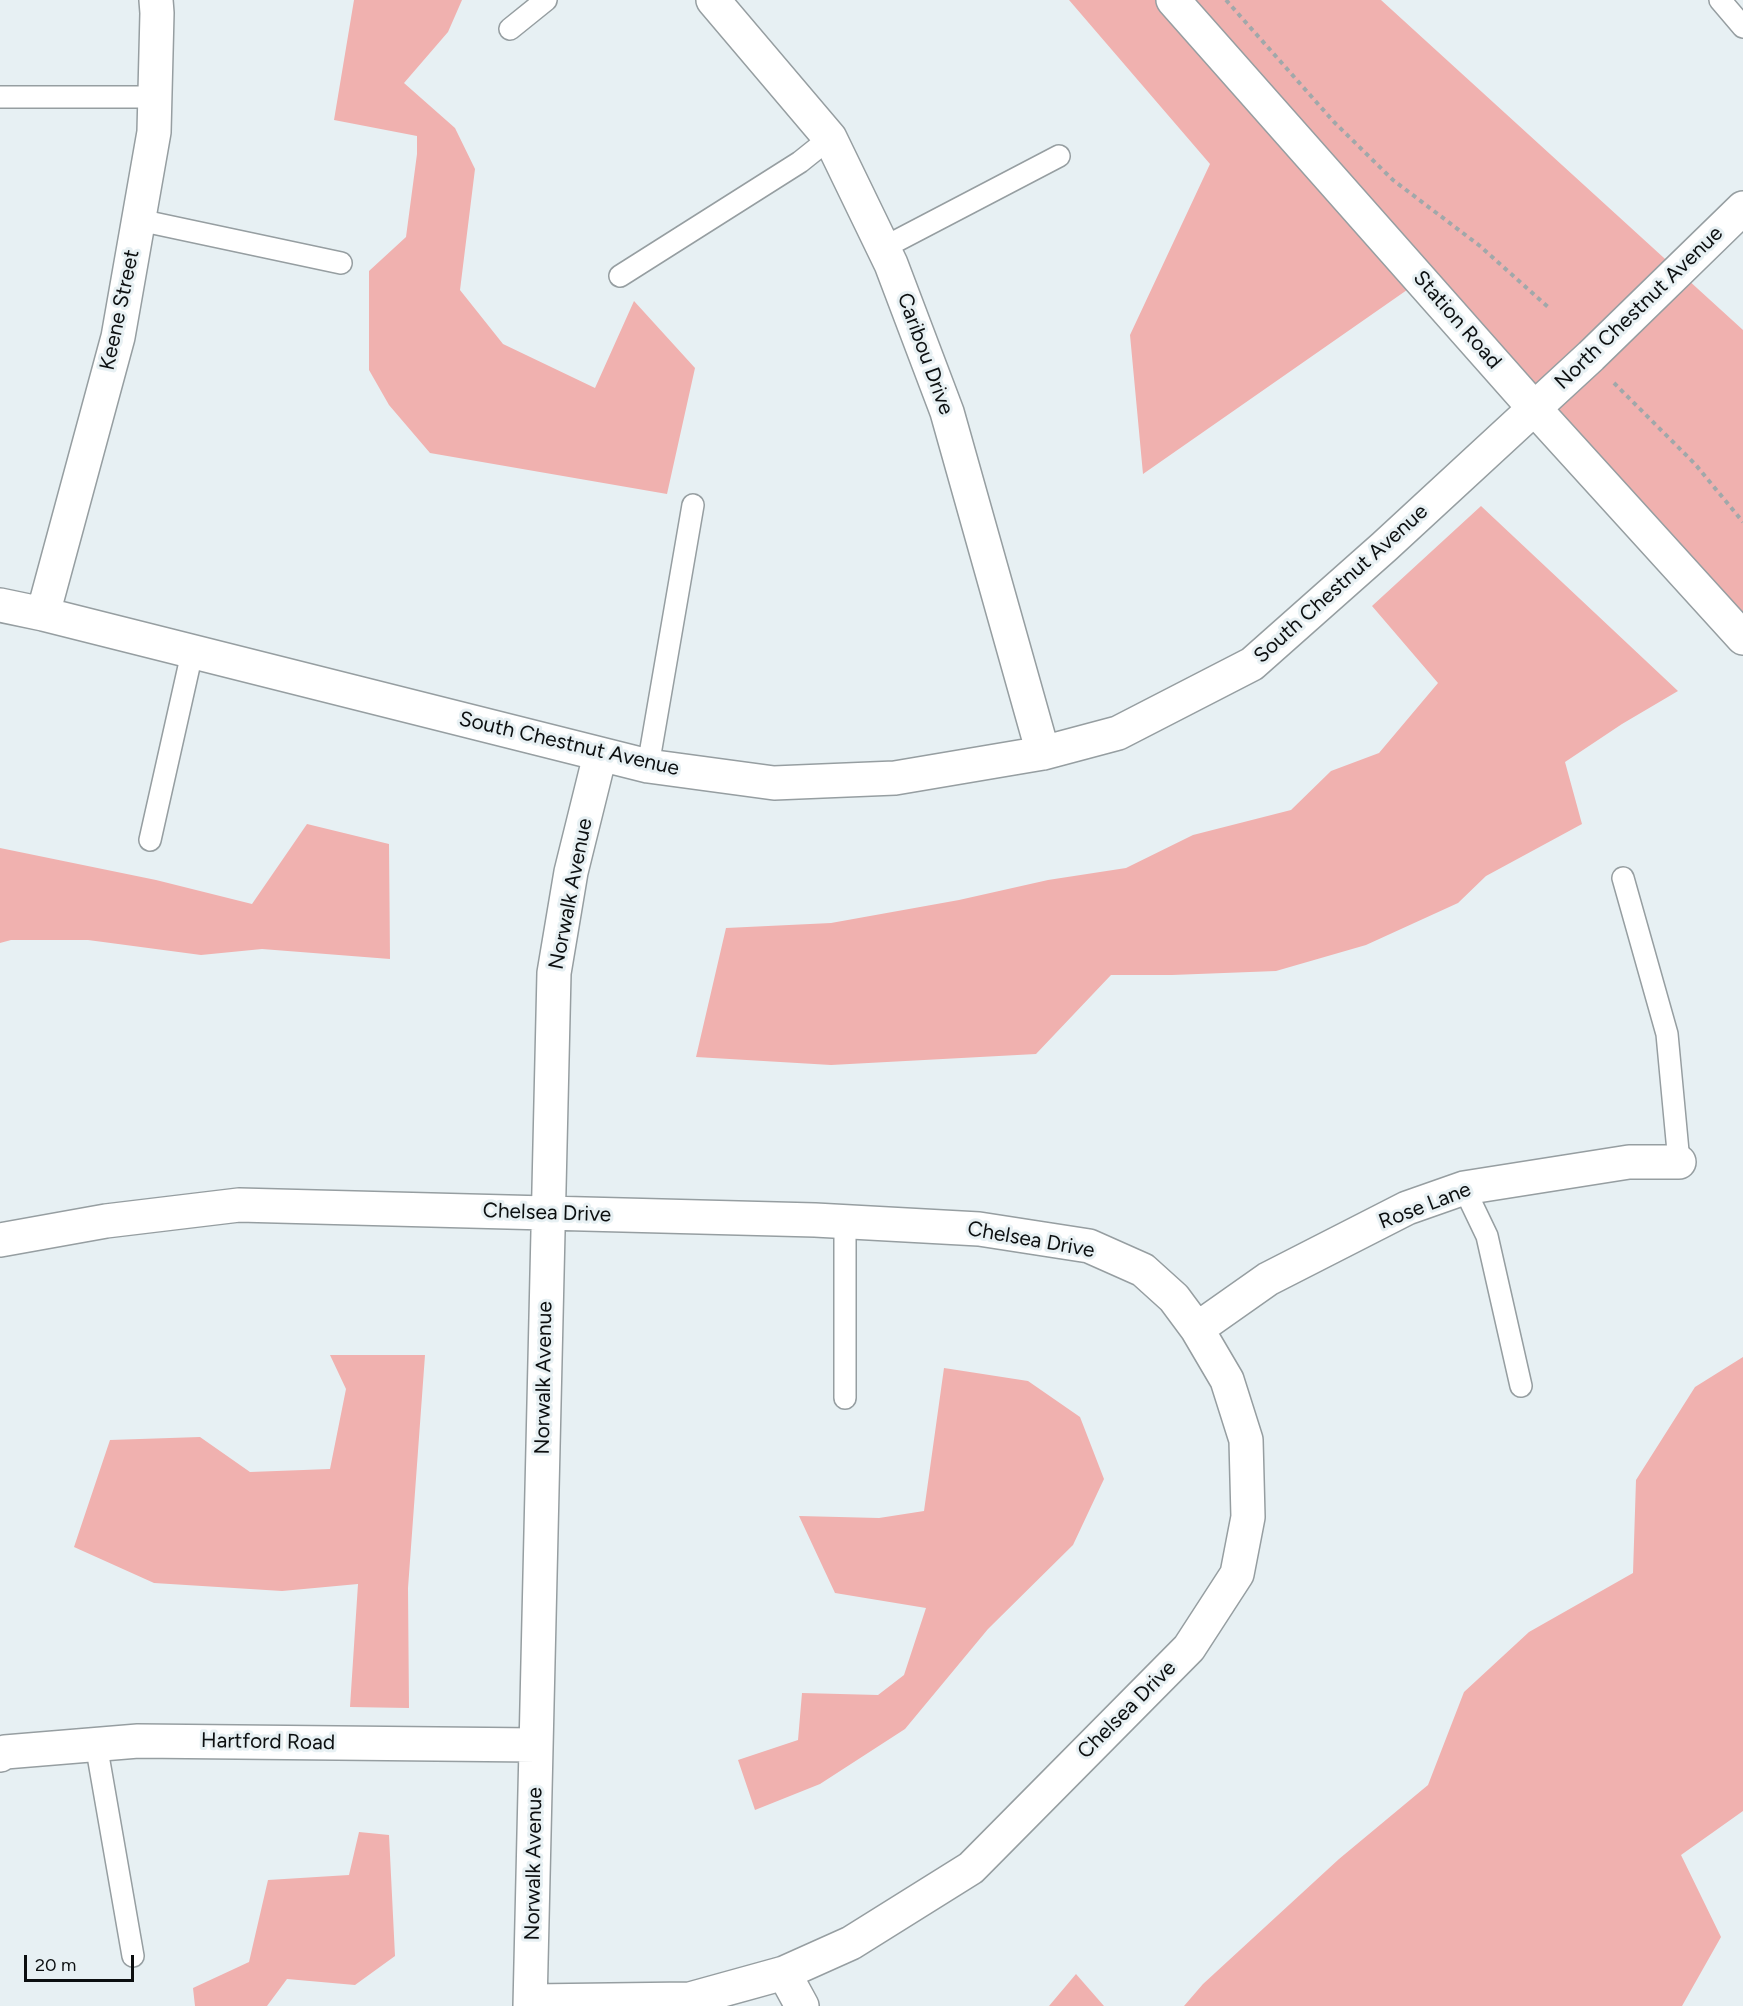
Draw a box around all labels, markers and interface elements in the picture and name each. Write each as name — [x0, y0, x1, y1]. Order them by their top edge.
street label: North Chestnut Avenue — [1550, 221, 1728, 395]
street label: Keene Street — [95, 247, 145, 373]
street label: Station Road — [1408, 266, 1506, 374]
street label: Caribou Drive — [891, 290, 959, 418]
street label: South Chestnut Avenue — [1249, 499, 1433, 669]
street label: South Chestnut Avenue — [456, 706, 682, 782]
street label: Norwalk Avenue — [544, 816, 598, 972]
street label: Rose Lane — [1375, 1177, 1475, 1235]
street label: Chelsea Drive — [482, 1198, 612, 1228]
street label: Chelsea Drive — [965, 1216, 1097, 1264]
street label: Norwalk Avenue — [530, 1301, 558, 1455]
street label: Chelsea Drive — [1073, 1656, 1181, 1764]
street label: Hartford Road — [201, 1728, 335, 1756]
street label: Norwalk Avenue — [520, 1787, 548, 1941]
scale bar — [27, 1943, 136, 1981]
text: 20 m — [35, 1954, 76, 1976]

